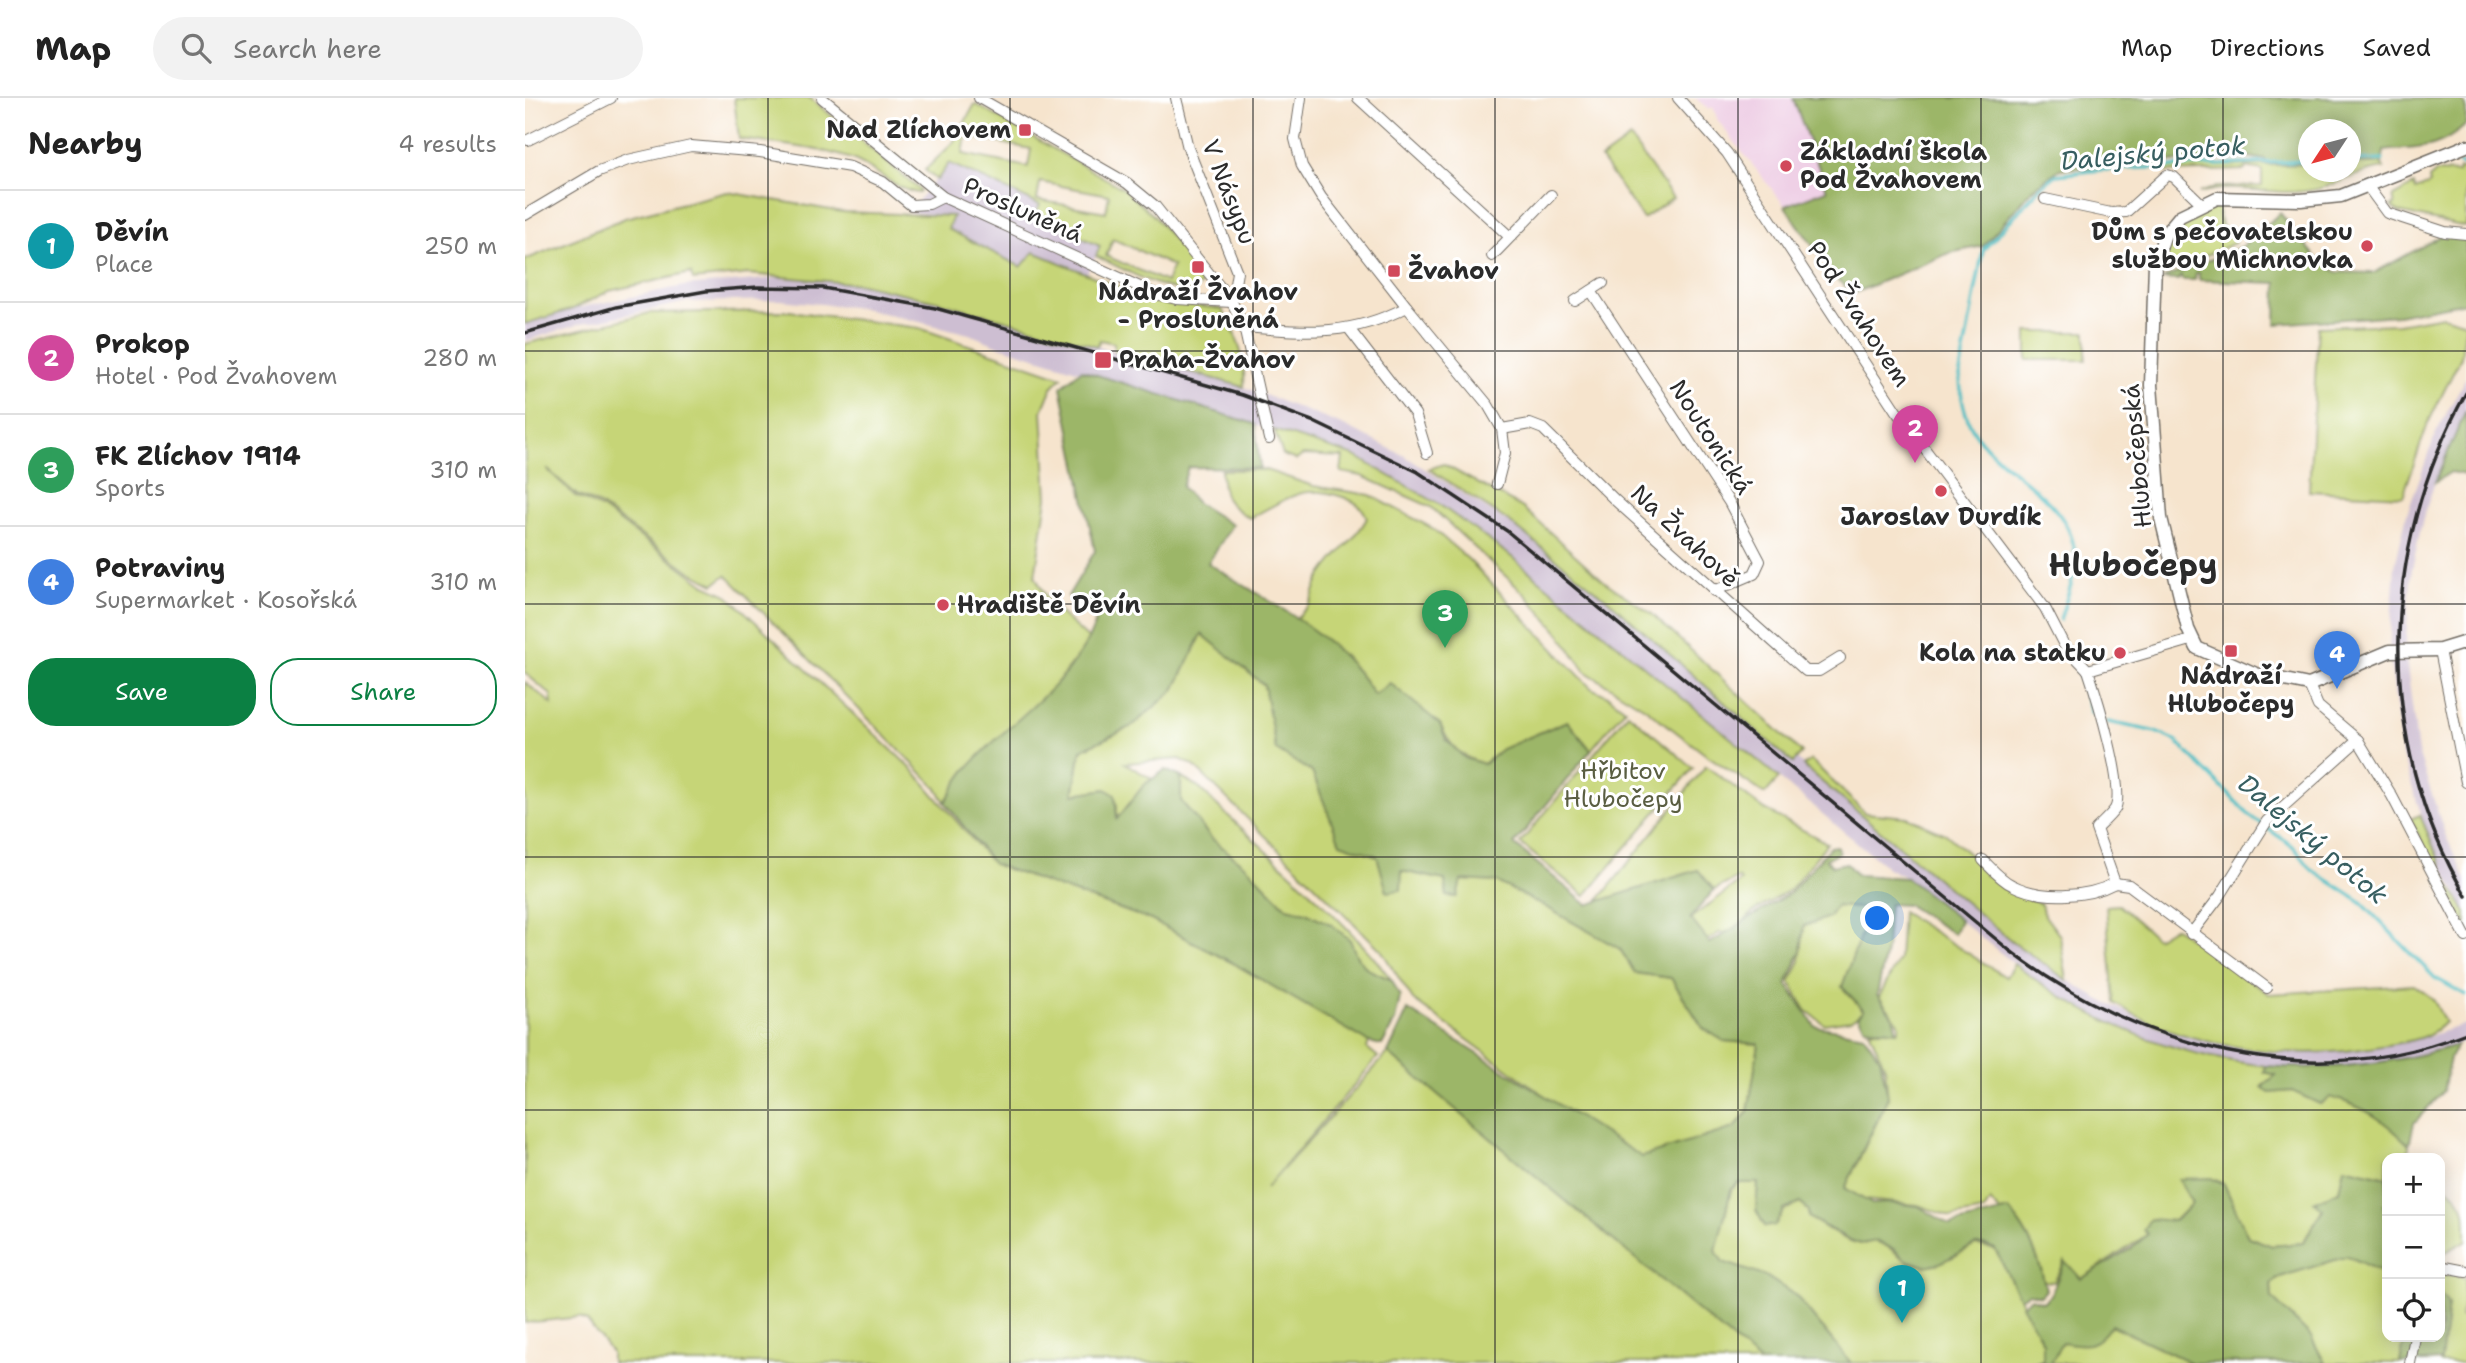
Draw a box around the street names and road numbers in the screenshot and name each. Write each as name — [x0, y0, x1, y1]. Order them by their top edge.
street label: V Násypu — [1194, 135, 1264, 249]
street label: Prosluněná — [958, 169, 1088, 251]
street label: Pod Žvahovem — [1800, 235, 1918, 393]
street label: Noutonická — [1662, 373, 1760, 501]
street label: Hlubočepská — [2115, 383, 2159, 529]
street label: Na Žvahově — [1624, 477, 1746, 595]

